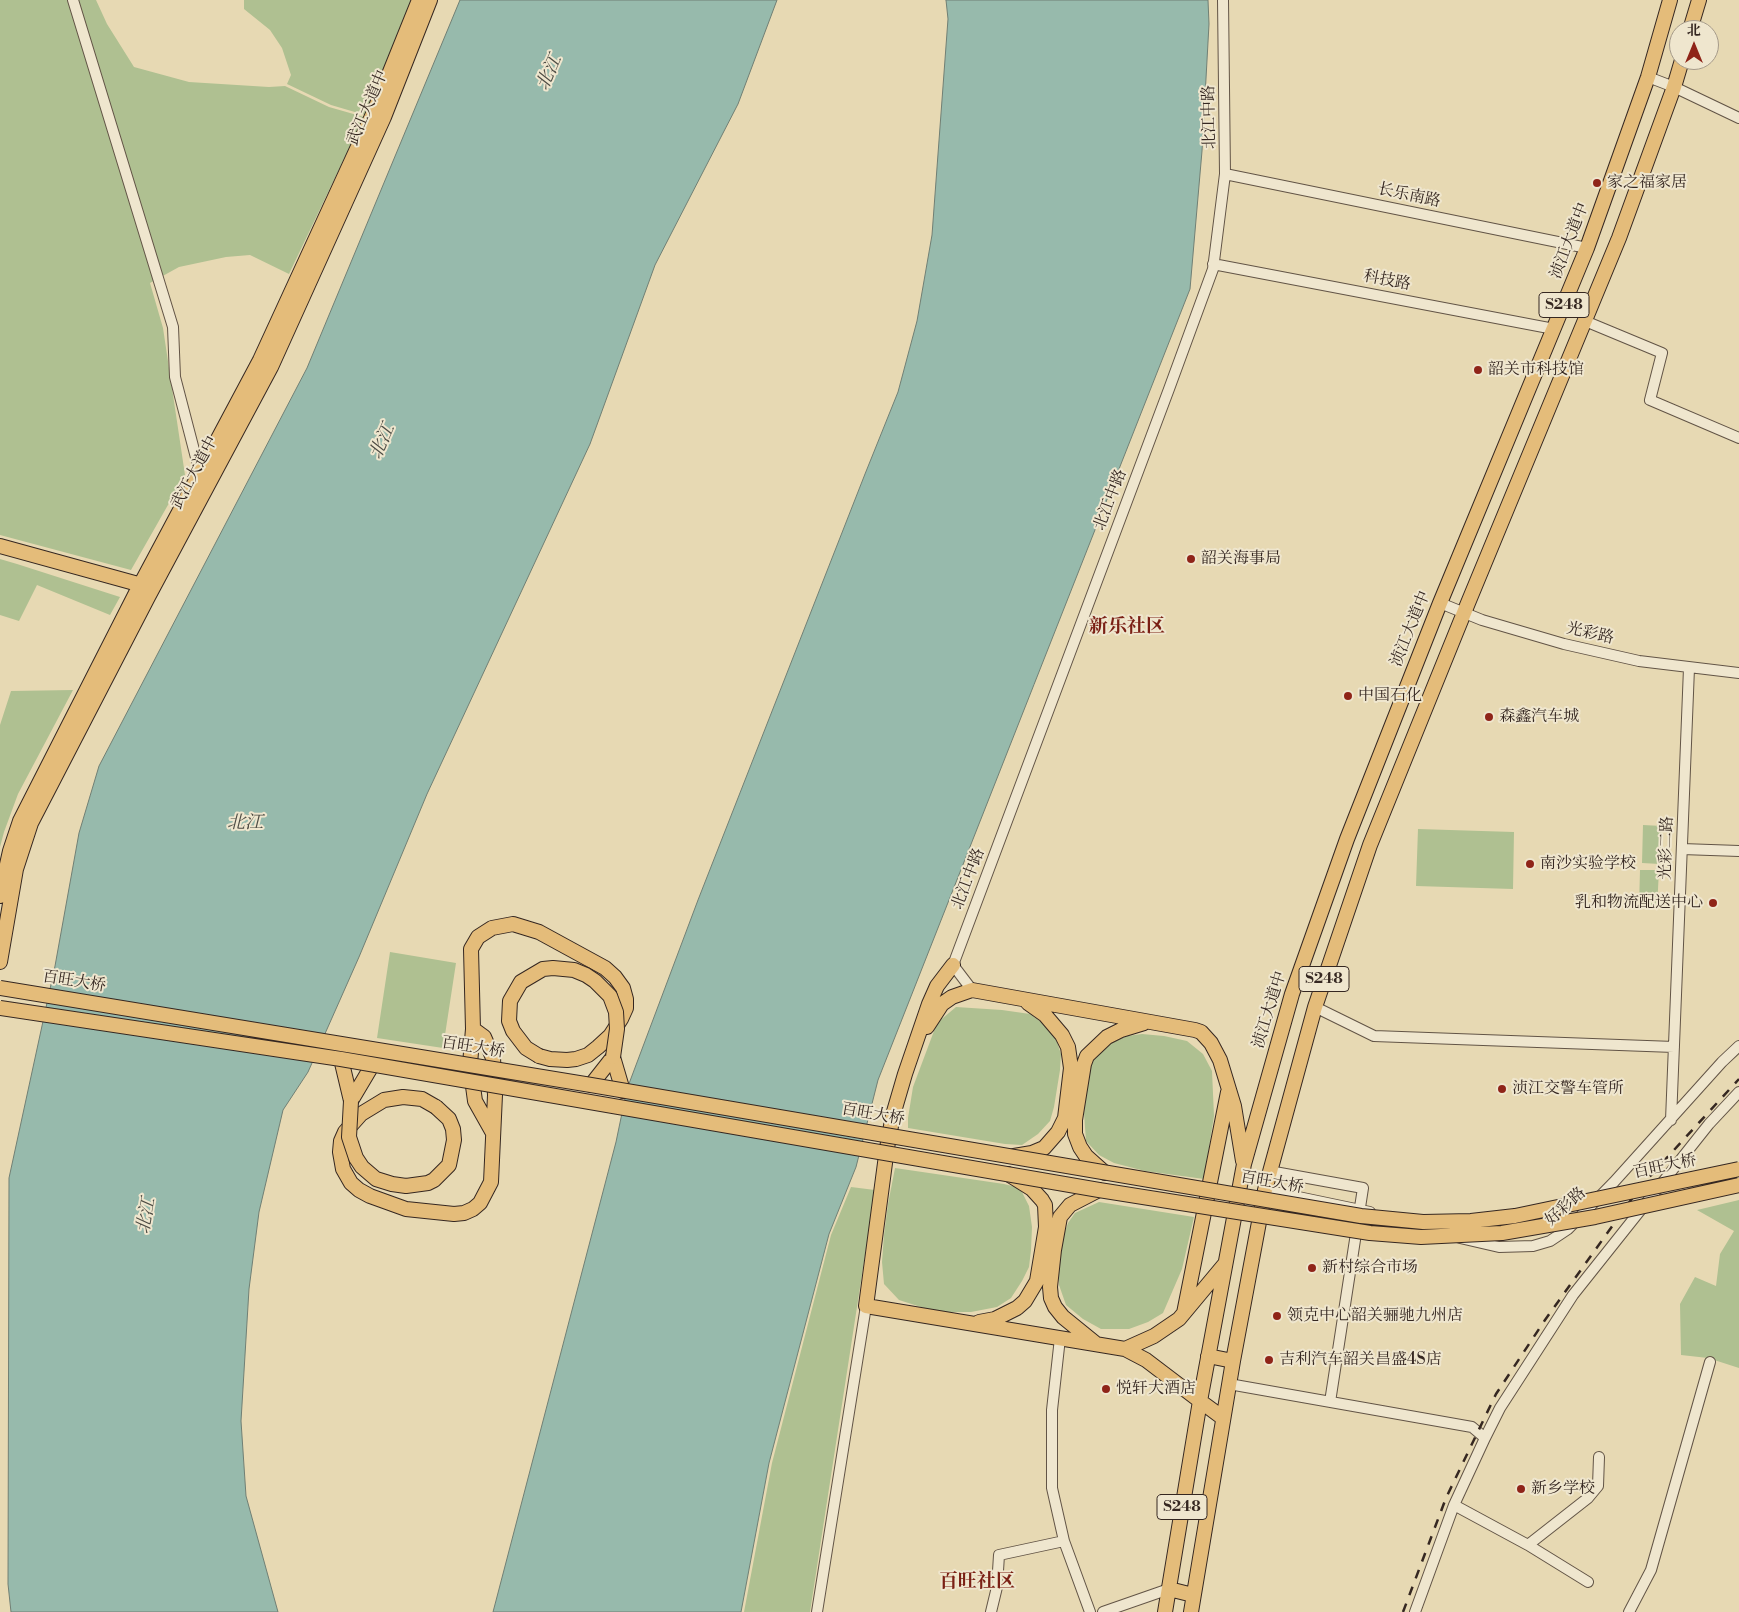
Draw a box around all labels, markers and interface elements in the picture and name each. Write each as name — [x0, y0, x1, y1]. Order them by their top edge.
north arrow — [1669, 20, 1719, 70]
text: 北 — [1687, 22, 1701, 40]
water label: 北江 — [533, 52, 567, 94]
street label: 武江大道中 — [344, 67, 392, 149]
street label: 北江中路 — [1200, 85, 1220, 149]
place label: 家之福家居 — [1607, 173, 1687, 193]
marker: 家之福家居 — [1591, 177, 1603, 189]
street label: 长乐南路 — [1376, 180, 1442, 212]
street label: 浈江大道中 — [1547, 200, 1593, 282]
street label: 科技路 — [1362, 267, 1412, 295]
road number: S248 — [1539, 292, 1589, 318]
place label: 韶关市科技馆 — [1488, 360, 1584, 380]
marker: 韶关市科技馆 — [1472, 364, 1484, 376]
water label: 北江 — [366, 421, 400, 463]
street label: 武江大道中 — [168, 433, 222, 513]
street label: 北江中路 — [1091, 467, 1131, 533]
place label: 韶关海事局 — [1201, 549, 1281, 569]
marker: 韶关海事局 — [1185, 553, 1197, 565]
street label: 浈江大道中 — [1387, 588, 1435, 670]
district label: 新乐社区 — [1089, 616, 1165, 638]
street label: 光彩路 — [1564, 619, 1616, 649]
place label: 中国石化 — [1358, 686, 1422, 706]
marker: 中国石化 — [1342, 690, 1354, 702]
place label: 森鑫汽车城 — [1499, 707, 1579, 727]
marker: 森鑫汽车城 — [1483, 711, 1495, 723]
water label: 北江 — [227, 813, 263, 835]
street label: 光彩二路 — [1656, 816, 1678, 880]
street label: 北江中路 — [949, 846, 989, 912]
place label: 南沙实验学校 — [1540, 854, 1636, 874]
marker: 南沙实验学校 — [1524, 858, 1536, 870]
place label: 乳和物流配送中心 — [1575, 893, 1703, 913]
marker: 乳和物流配送中心 — [1707, 897, 1719, 909]
road number: S248 — [1299, 966, 1349, 992]
street label: 百旺大桥 — [41, 968, 107, 996]
street label: 浈江大道中 — [1249, 969, 1291, 1051]
street label: 百旺大桥 — [440, 1034, 506, 1062]
place label: 浈江交警车管所 — [1512, 1079, 1624, 1099]
marker: 浈江交警车管所 — [1496, 1083, 1508, 1095]
street label: 百旺大桥 — [840, 1100, 906, 1130]
street label: 百旺大桥 — [1632, 1151, 1698, 1183]
street label: 百旺大桥 — [1239, 1168, 1305, 1198]
street label: 好彩路 — [1542, 1184, 1590, 1230]
water label: 北江 — [133, 1196, 161, 1236]
place label: 新村综合市场 — [1322, 1258, 1418, 1278]
marker: 新村综合市场 — [1306, 1262, 1318, 1274]
place label: 领克中心韶关骊驰九州店 — [1287, 1306, 1463, 1326]
marker: 领克中心韶关骊驰九州店 — [1271, 1310, 1283, 1322]
place label: 吉利汽车韶关昌盛4S店 — [1279, 1350, 1442, 1370]
marker: 吉利汽车韶关昌盛4S店 — [1263, 1354, 1275, 1366]
place label: 悦轩大酒店 — [1116, 1379, 1196, 1399]
marker: 悦轩大酒店 — [1100, 1383, 1112, 1395]
place label: 新乡学校 — [1531, 1479, 1595, 1499]
marker: 新乡学校 — [1515, 1483, 1527, 1495]
road number: S248 — [1157, 1494, 1207, 1520]
district label: 百旺社区 — [939, 1571, 1015, 1593]

